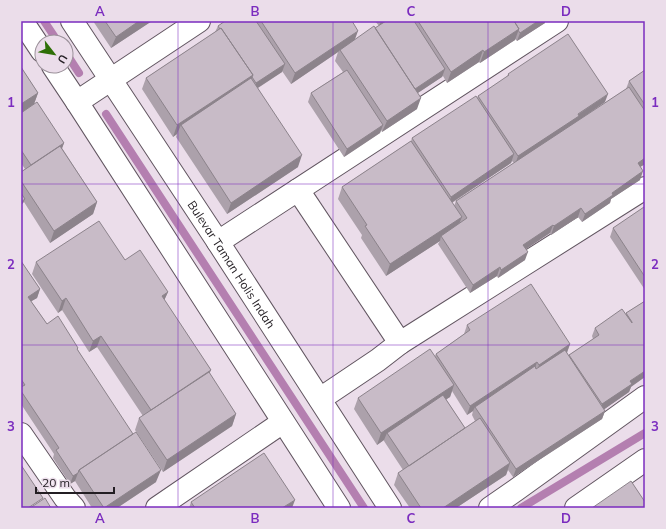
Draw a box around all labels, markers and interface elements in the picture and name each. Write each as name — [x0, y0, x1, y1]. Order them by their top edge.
text: A — [95, 3, 105, 19]
text: B — [251, 3, 260, 19]
text: C — [407, 3, 416, 19]
text: D — [561, 3, 571, 19]
north arrow — [34, 34, 74, 74]
text: U — [54, 52, 71, 66]
text: 1 — [7, 94, 15, 110]
text: 1 — [651, 94, 659, 110]
street label: Bulevar Taman Holis Indah — [185, 197, 279, 331]
text: 2 — [7, 256, 15, 272]
text: 2 — [651, 256, 659, 272]
text: 3 — [7, 418, 15, 434]
text: 3 — [651, 418, 659, 434]
scale bar — [36, 469, 114, 495]
text: 20 m — [42, 475, 70, 490]
text: A — [95, 510, 105, 526]
text: B — [251, 510, 260, 526]
text: C — [407, 510, 416, 526]
text: D — [561, 510, 571, 526]

